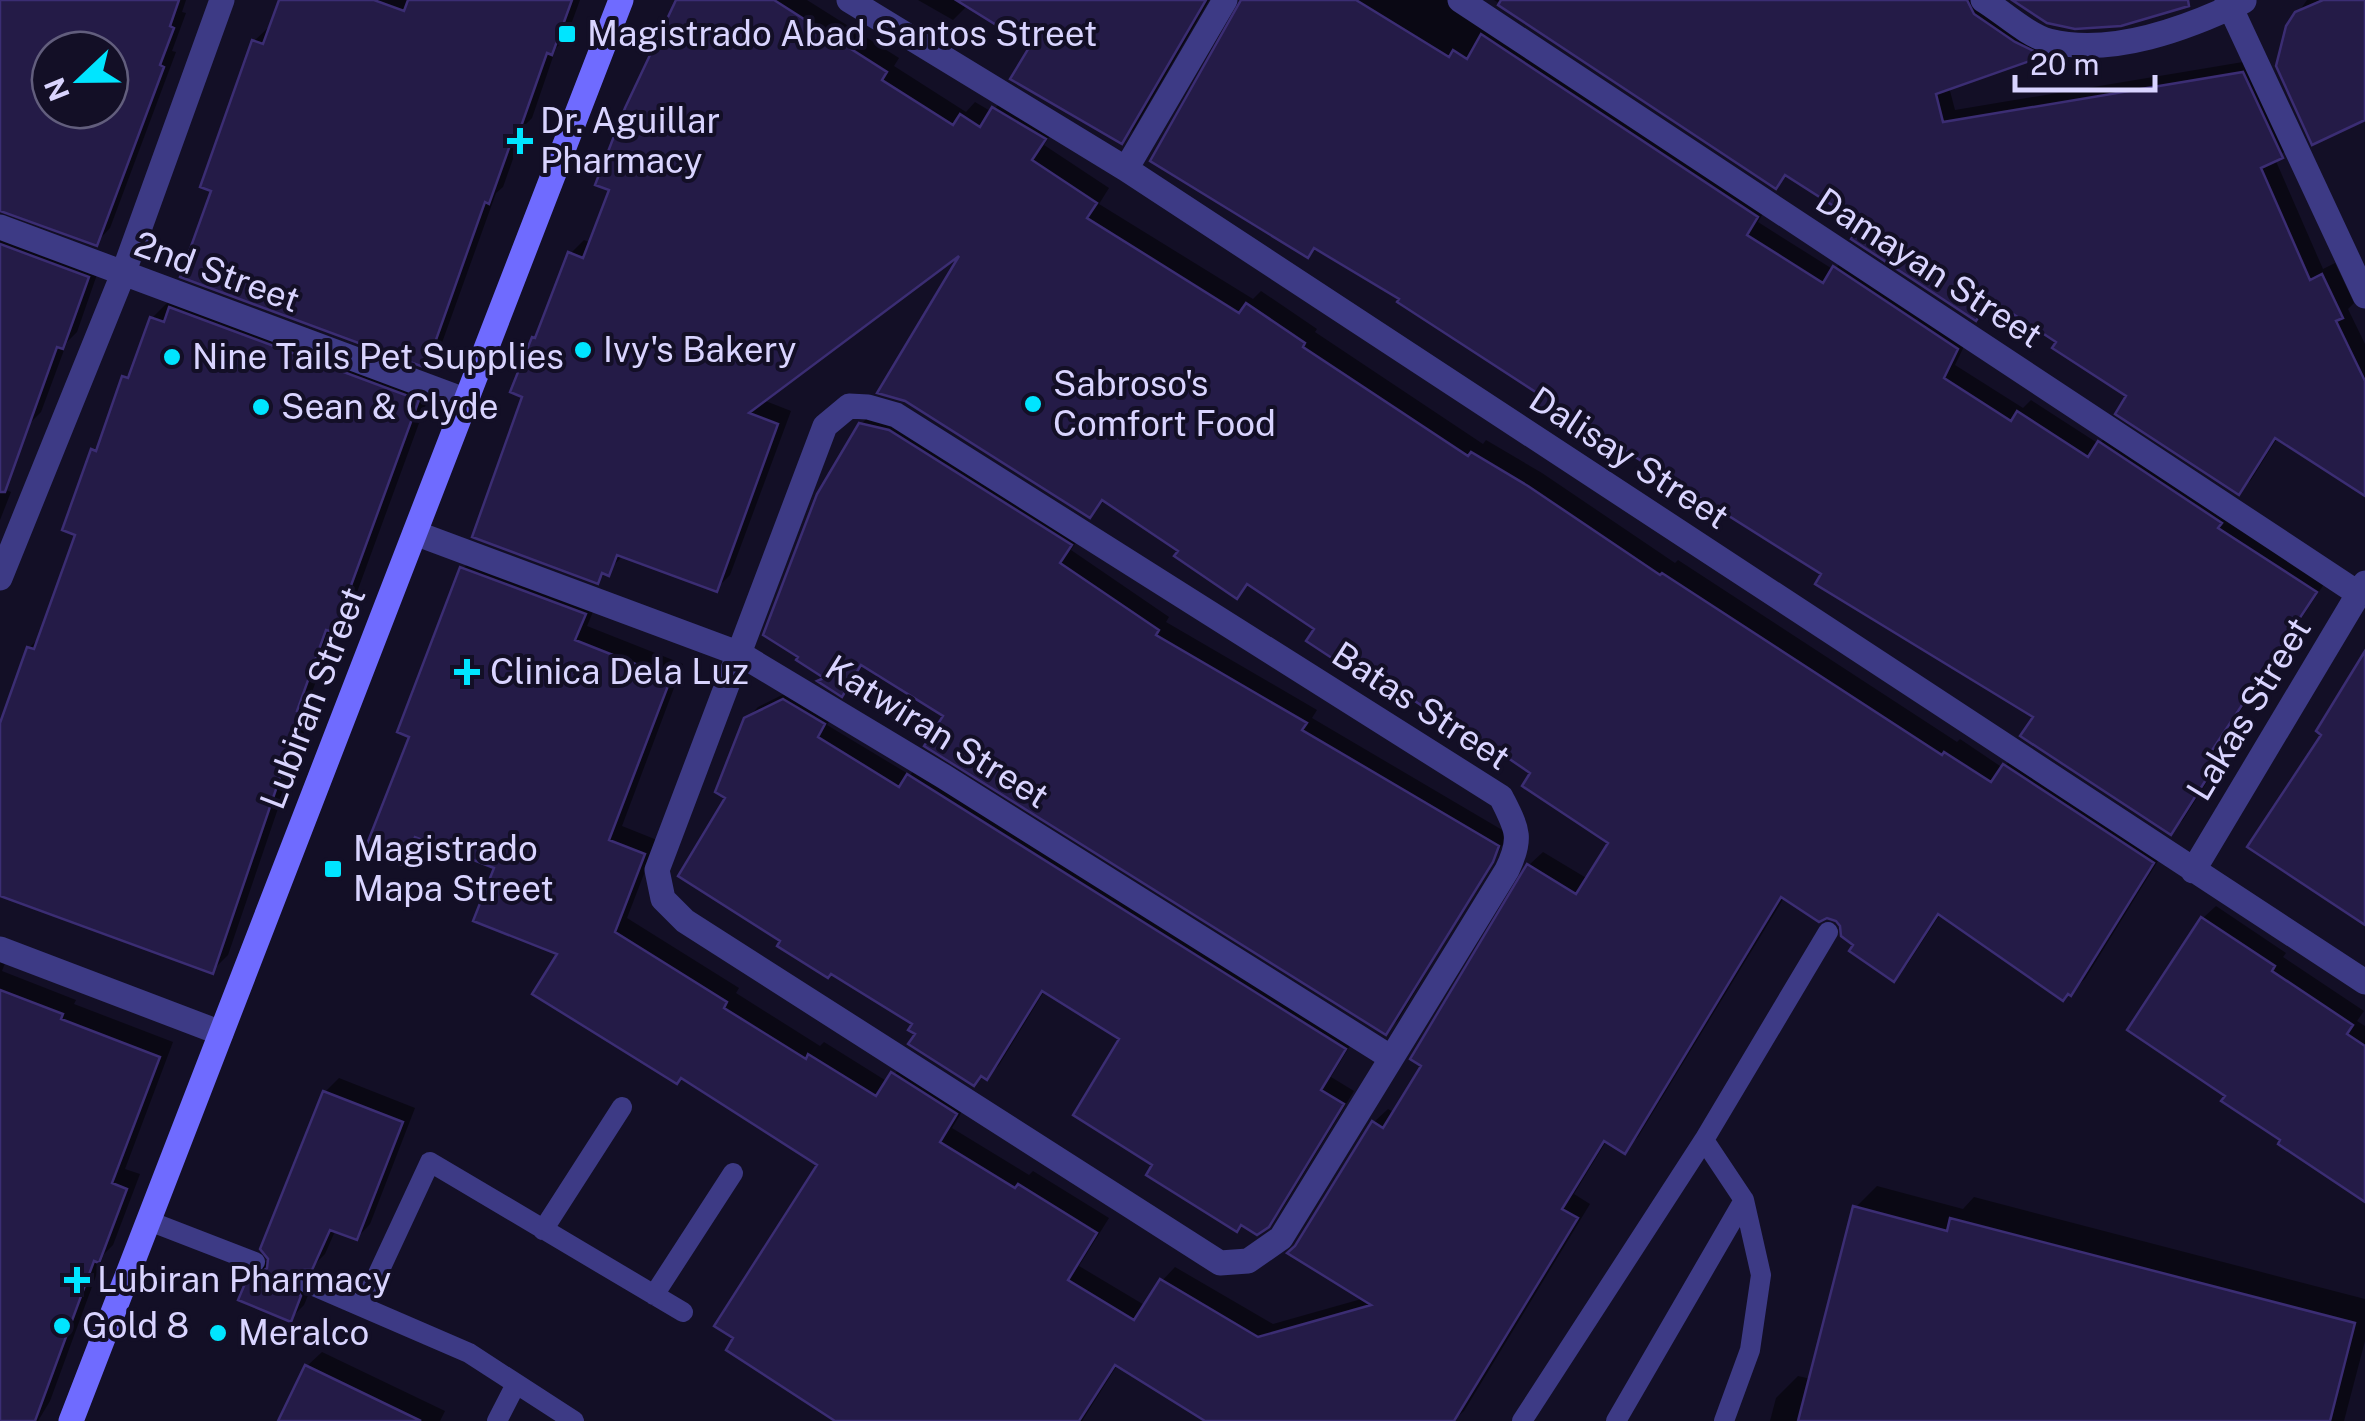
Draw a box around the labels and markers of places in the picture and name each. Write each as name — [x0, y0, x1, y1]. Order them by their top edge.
place label: Magistrado Abad Santos Street — [587, 13, 1097, 54]
marker: Magistrado Abad Santos Street — [556, 23, 578, 45]
place label: Dr. Aguillar Pharmacy — [540, 100, 720, 181]
marker: Dr. Aguillar Pharmacy — [509, 130, 531, 152]
place label: Ivy's Bakery — [603, 329, 797, 370]
place label: Nine Tails Pet Supplies — [192, 336, 564, 377]
marker: Ivy's Bakery — [572, 339, 594, 361]
marker: Nine Tails Pet Supplies — [161, 346, 183, 368]
place label: Sabroso's Comfort Food — [1053, 363, 1276, 444]
place label: Sean & Clyde — [281, 386, 498, 427]
marker: Sabroso's Comfort Food — [1022, 393, 1044, 415]
marker: Sean & Clyde — [250, 396, 272, 418]
place label: Clinica Dela Luz — [490, 651, 749, 692]
marker: Clinica Dela Luz — [454, 659, 480, 685]
place label: Magistrado Mapa Street — [353, 828, 554, 909]
marker: Magistrado Mapa Street — [322, 858, 344, 880]
place label: Lubiran Pharmacy — [97, 1259, 391, 1300]
marker: Lubiran Pharmacy — [66, 1269, 88, 1291]
place label: Gold 8 — [82, 1305, 189, 1346]
place label: Meralco — [238, 1312, 369, 1353]
marker: Gold 8 — [51, 1315, 73, 1337]
marker: Meralco — [207, 1322, 229, 1344]

